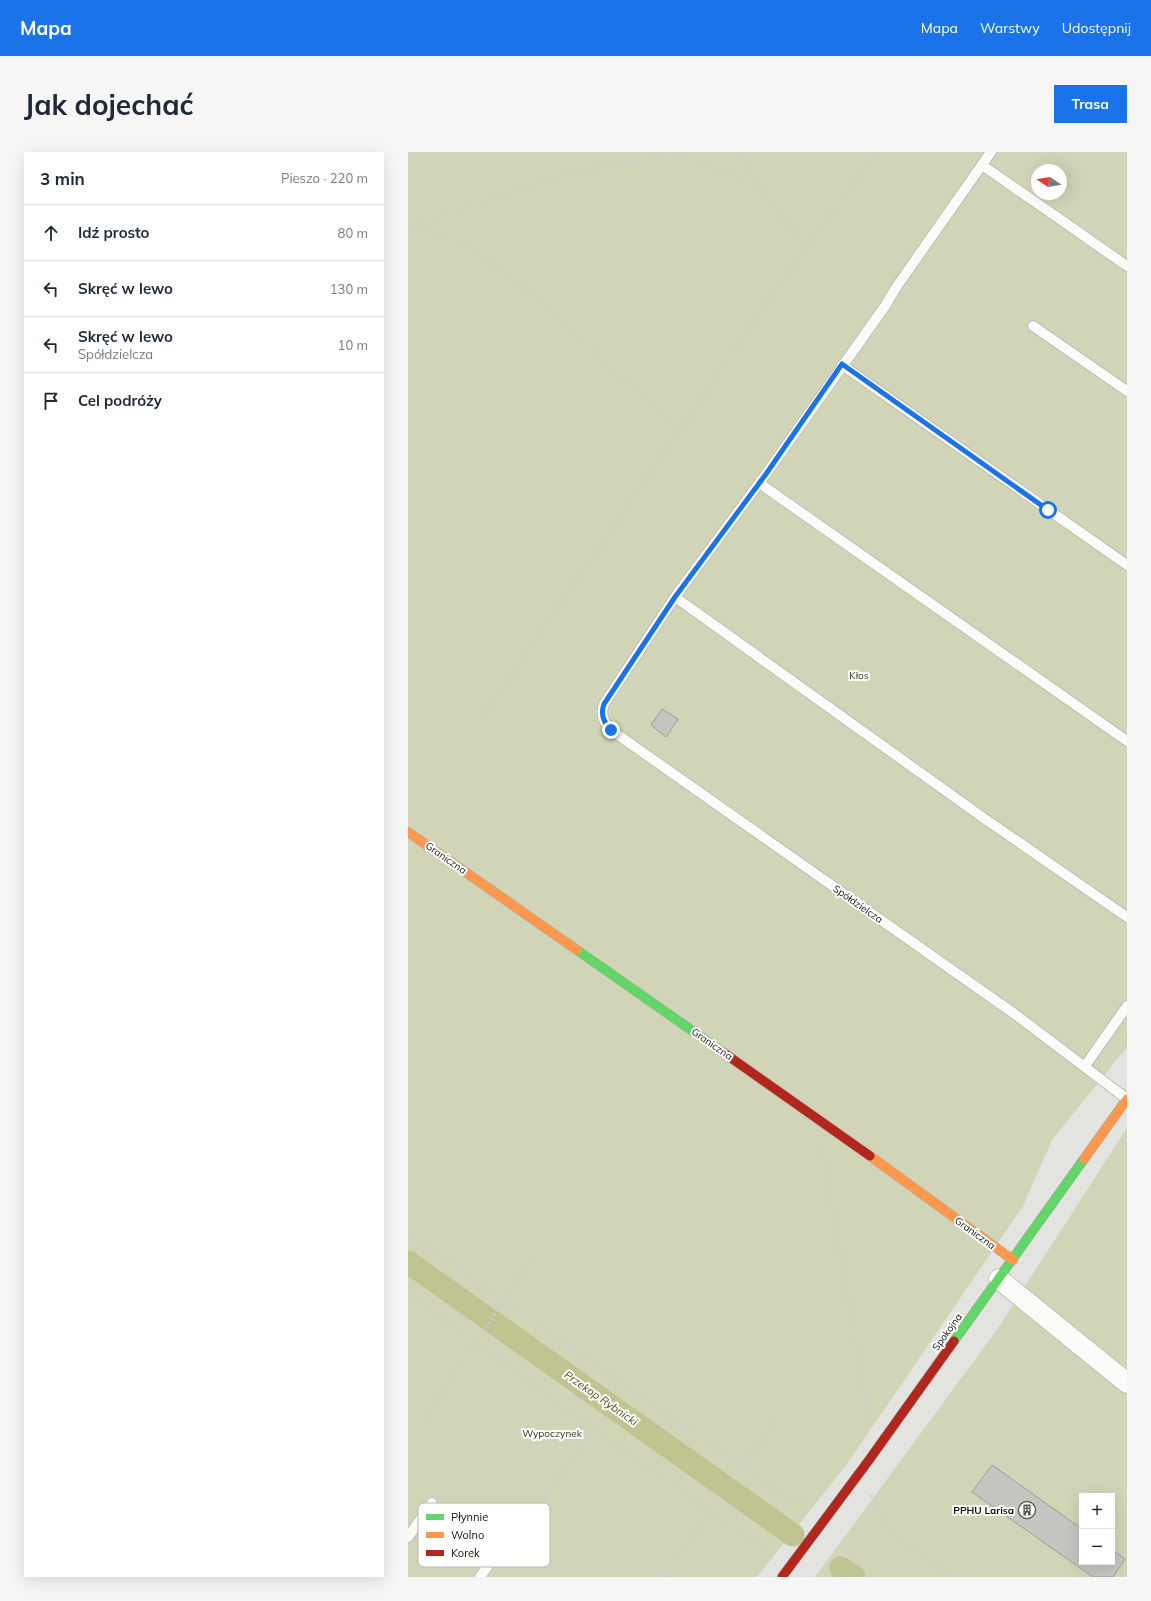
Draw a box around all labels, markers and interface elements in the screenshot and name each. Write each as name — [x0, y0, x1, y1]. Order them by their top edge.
text: Mapa — [20, 16, 72, 40]
text: Mapa — [921, 19, 958, 37]
text: Warstwy — [980, 19, 1040, 37]
text: Udostępnij — [1062, 19, 1131, 37]
button: Trasa — [1054, 85, 1127, 123]
text: Jak dojechać — [24, 87, 194, 122]
north arrow — [1031, 164, 1067, 200]
text: 3 min — [40, 168, 85, 189]
text: Pieszo · 220 m — [281, 170, 368, 186]
icon: ahead — [40, 222, 62, 244]
text: Idź prosto — [78, 223, 149, 242]
text: 80 m — [338, 225, 368, 241]
icon: left — [40, 278, 62, 300]
text: Skręć w lewo — [78, 279, 173, 298]
text: 130 m — [330, 281, 368, 297]
text: Skręć w lewo — [78, 327, 173, 346]
icon: left — [40, 334, 62, 356]
text: 10 m — [338, 337, 368, 353]
text: Spółdzielcza — [78, 346, 153, 362]
icon: arrive — [40, 390, 62, 412]
text: Cel podróży — [78, 391, 162, 410]
route start — [1039, 501, 1057, 519]
park label: Kłos — [849, 669, 869, 682]
route end — [602, 721, 620, 739]
street label: Graniczna — [423, 839, 469, 877]
street label: Spółdzielcza — [831, 882, 885, 926]
street label: Graniczna — [689, 1025, 735, 1063]
street label: Graniczna — [952, 1214, 998, 1252]
street label: Spokojna — [929, 1311, 965, 1353]
water label: Przekop Rybnicki — [561, 1367, 641, 1429]
park label: Wypoczynek — [522, 1427, 583, 1440]
map controls — [1079, 1493, 1115, 1565]
button: + — [1079, 1493, 1115, 1529]
building icon: PPHU Larisa — [1017, 1500, 1037, 1520]
legend — [418, 1503, 550, 1567]
place label: PPHU Larisa — [953, 1504, 1014, 1517]
text: Płynnie — [451, 1510, 488, 1524]
text: Wolno — [451, 1528, 484, 1542]
button: − — [1079, 1529, 1115, 1565]
text: Korek — [451, 1546, 480, 1560]

